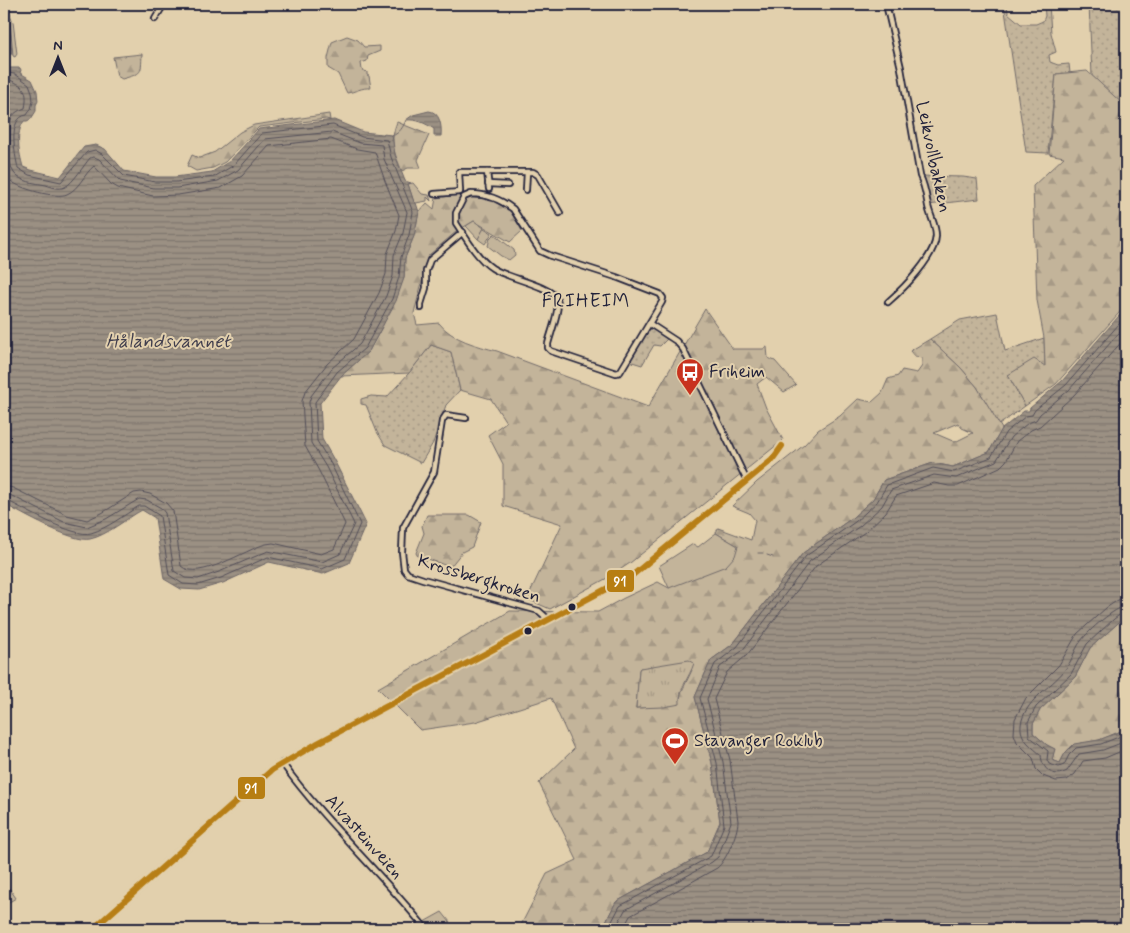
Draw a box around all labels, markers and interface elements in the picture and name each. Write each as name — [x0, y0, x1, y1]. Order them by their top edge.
north arrow — [32, 32, 82, 82]
text: N — [53, 37, 63, 55]
street label: Leikvollbakken — [909, 99, 957, 215]
district label: FRIHEIM — [542, 289, 630, 314]
water label: Hålandsvannet — [106, 329, 232, 354]
bus stop icon: Friheim — [675, 357, 705, 396]
place label: Friheim — [709, 360, 765, 384]
street label: Krossbergkroken — [414, 549, 543, 611]
line badge: 91 — [606, 569, 635, 593]
text: 91 — [614, 573, 626, 591]
unlabelled marker — [567, 602, 577, 612]
unlabelled marker — [523, 626, 533, 636]
sports icon: Stavanger Roklub — [660, 726, 690, 765]
place label: Stavanger Roklub — [694, 729, 823, 755]
line badge: 91 — [237, 776, 266, 800]
text: 91 — [245, 780, 257, 798]
street label: Alvasteinveien — [319, 789, 409, 885]

